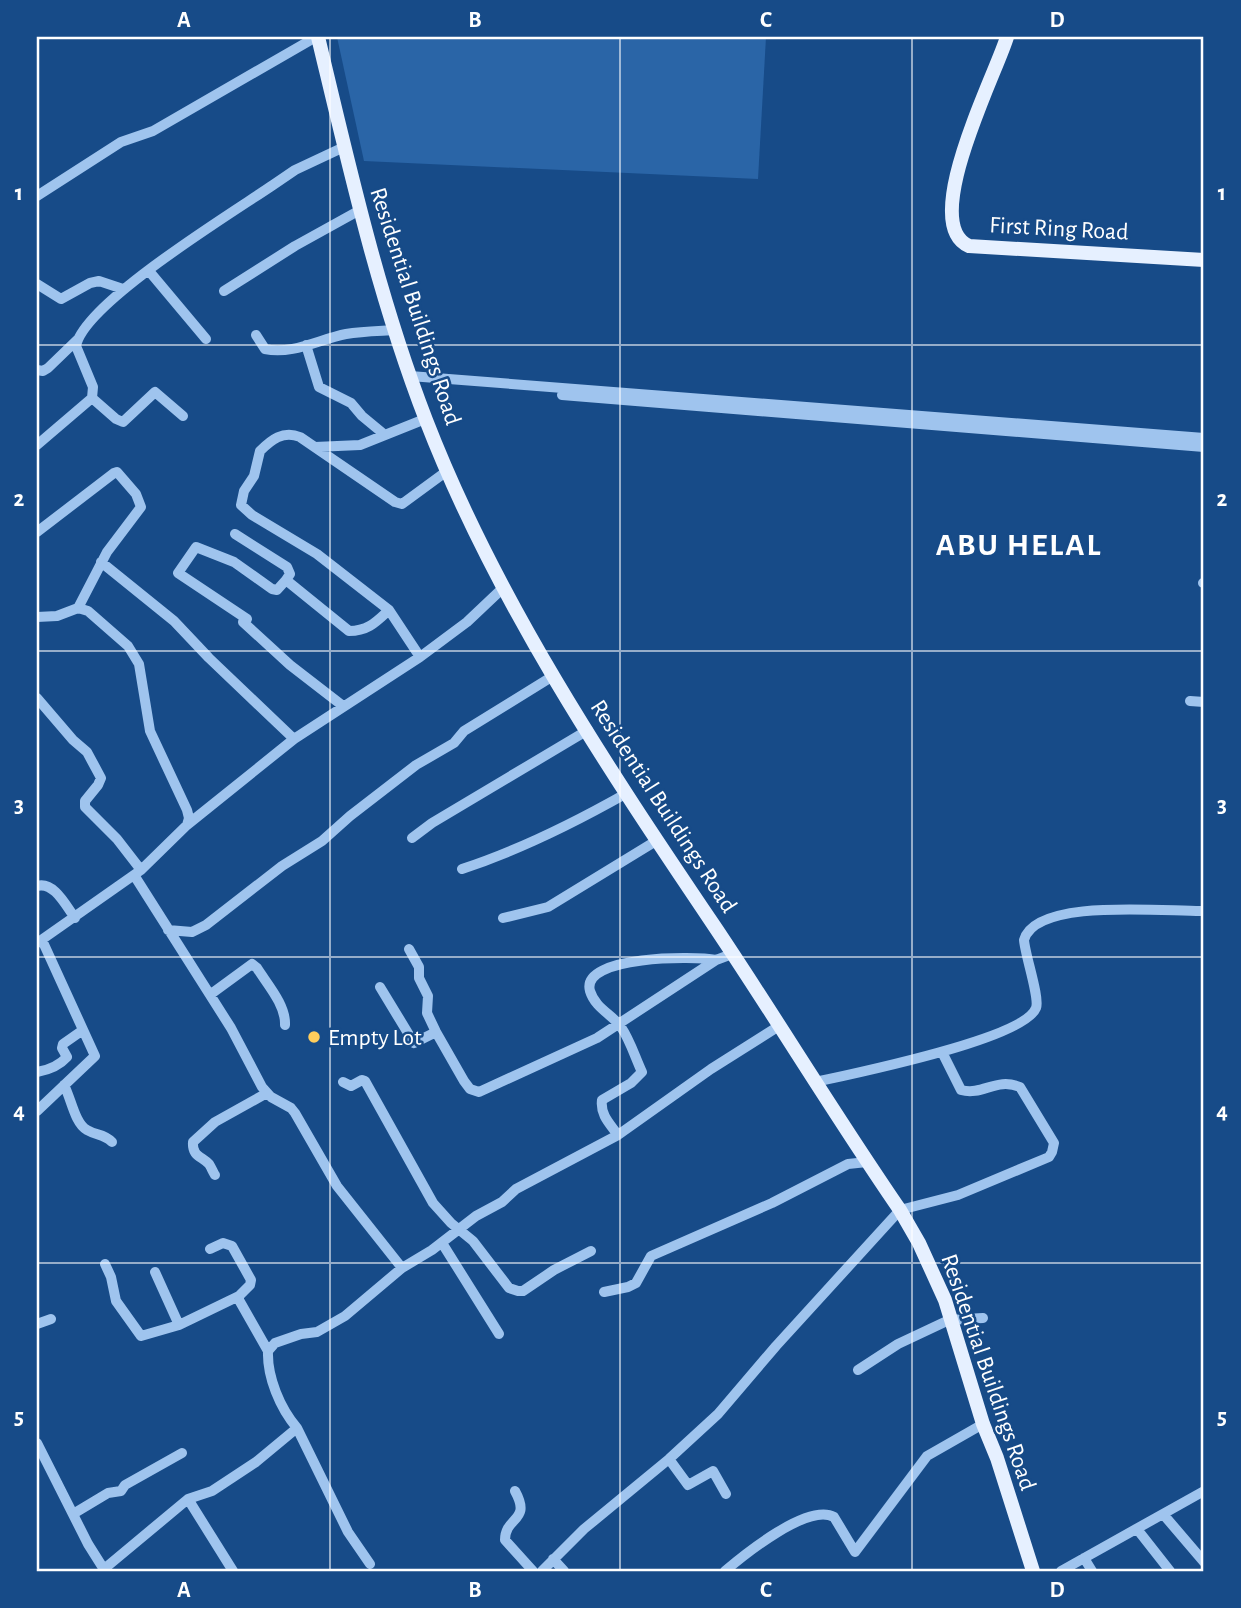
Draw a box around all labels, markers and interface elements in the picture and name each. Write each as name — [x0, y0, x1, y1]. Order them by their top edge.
text: A — [177, 9, 191, 32]
text: B — [468, 9, 482, 32]
text: C — [760, 9, 772, 32]
text: D — [1049, 9, 1065, 32]
text: 1 — [15, 182, 23, 205]
text: 1 — [1218, 182, 1226, 205]
street label: Residential Buildings Road — [365, 185, 465, 428]
street label: First Ring Road — [989, 213, 1129, 245]
text: 2 — [14, 488, 25, 511]
text: 2 — [1217, 488, 1228, 511]
district label: ABU HELAL — [936, 529, 1102, 561]
street label: Residential Buildings Road — [585, 696, 741, 917]
text: 3 — [14, 794, 24, 817]
text: 3 — [1217, 794, 1227, 817]
place label: Empty Lot — [328, 1026, 422, 1050]
marker: Empty Lot — [306, 1029, 322, 1045]
text: 4 — [13, 1100, 25, 1123]
text: 4 — [1216, 1100, 1228, 1123]
street label: Residential Buildings Road — [936, 1251, 1040, 1494]
text: 5 — [14, 1406, 24, 1429]
text: 5 — [1217, 1406, 1227, 1429]
text: A — [177, 1579, 191, 1602]
text: B — [468, 1579, 482, 1602]
text: C — [760, 1579, 772, 1602]
text: D — [1049, 1579, 1065, 1602]

